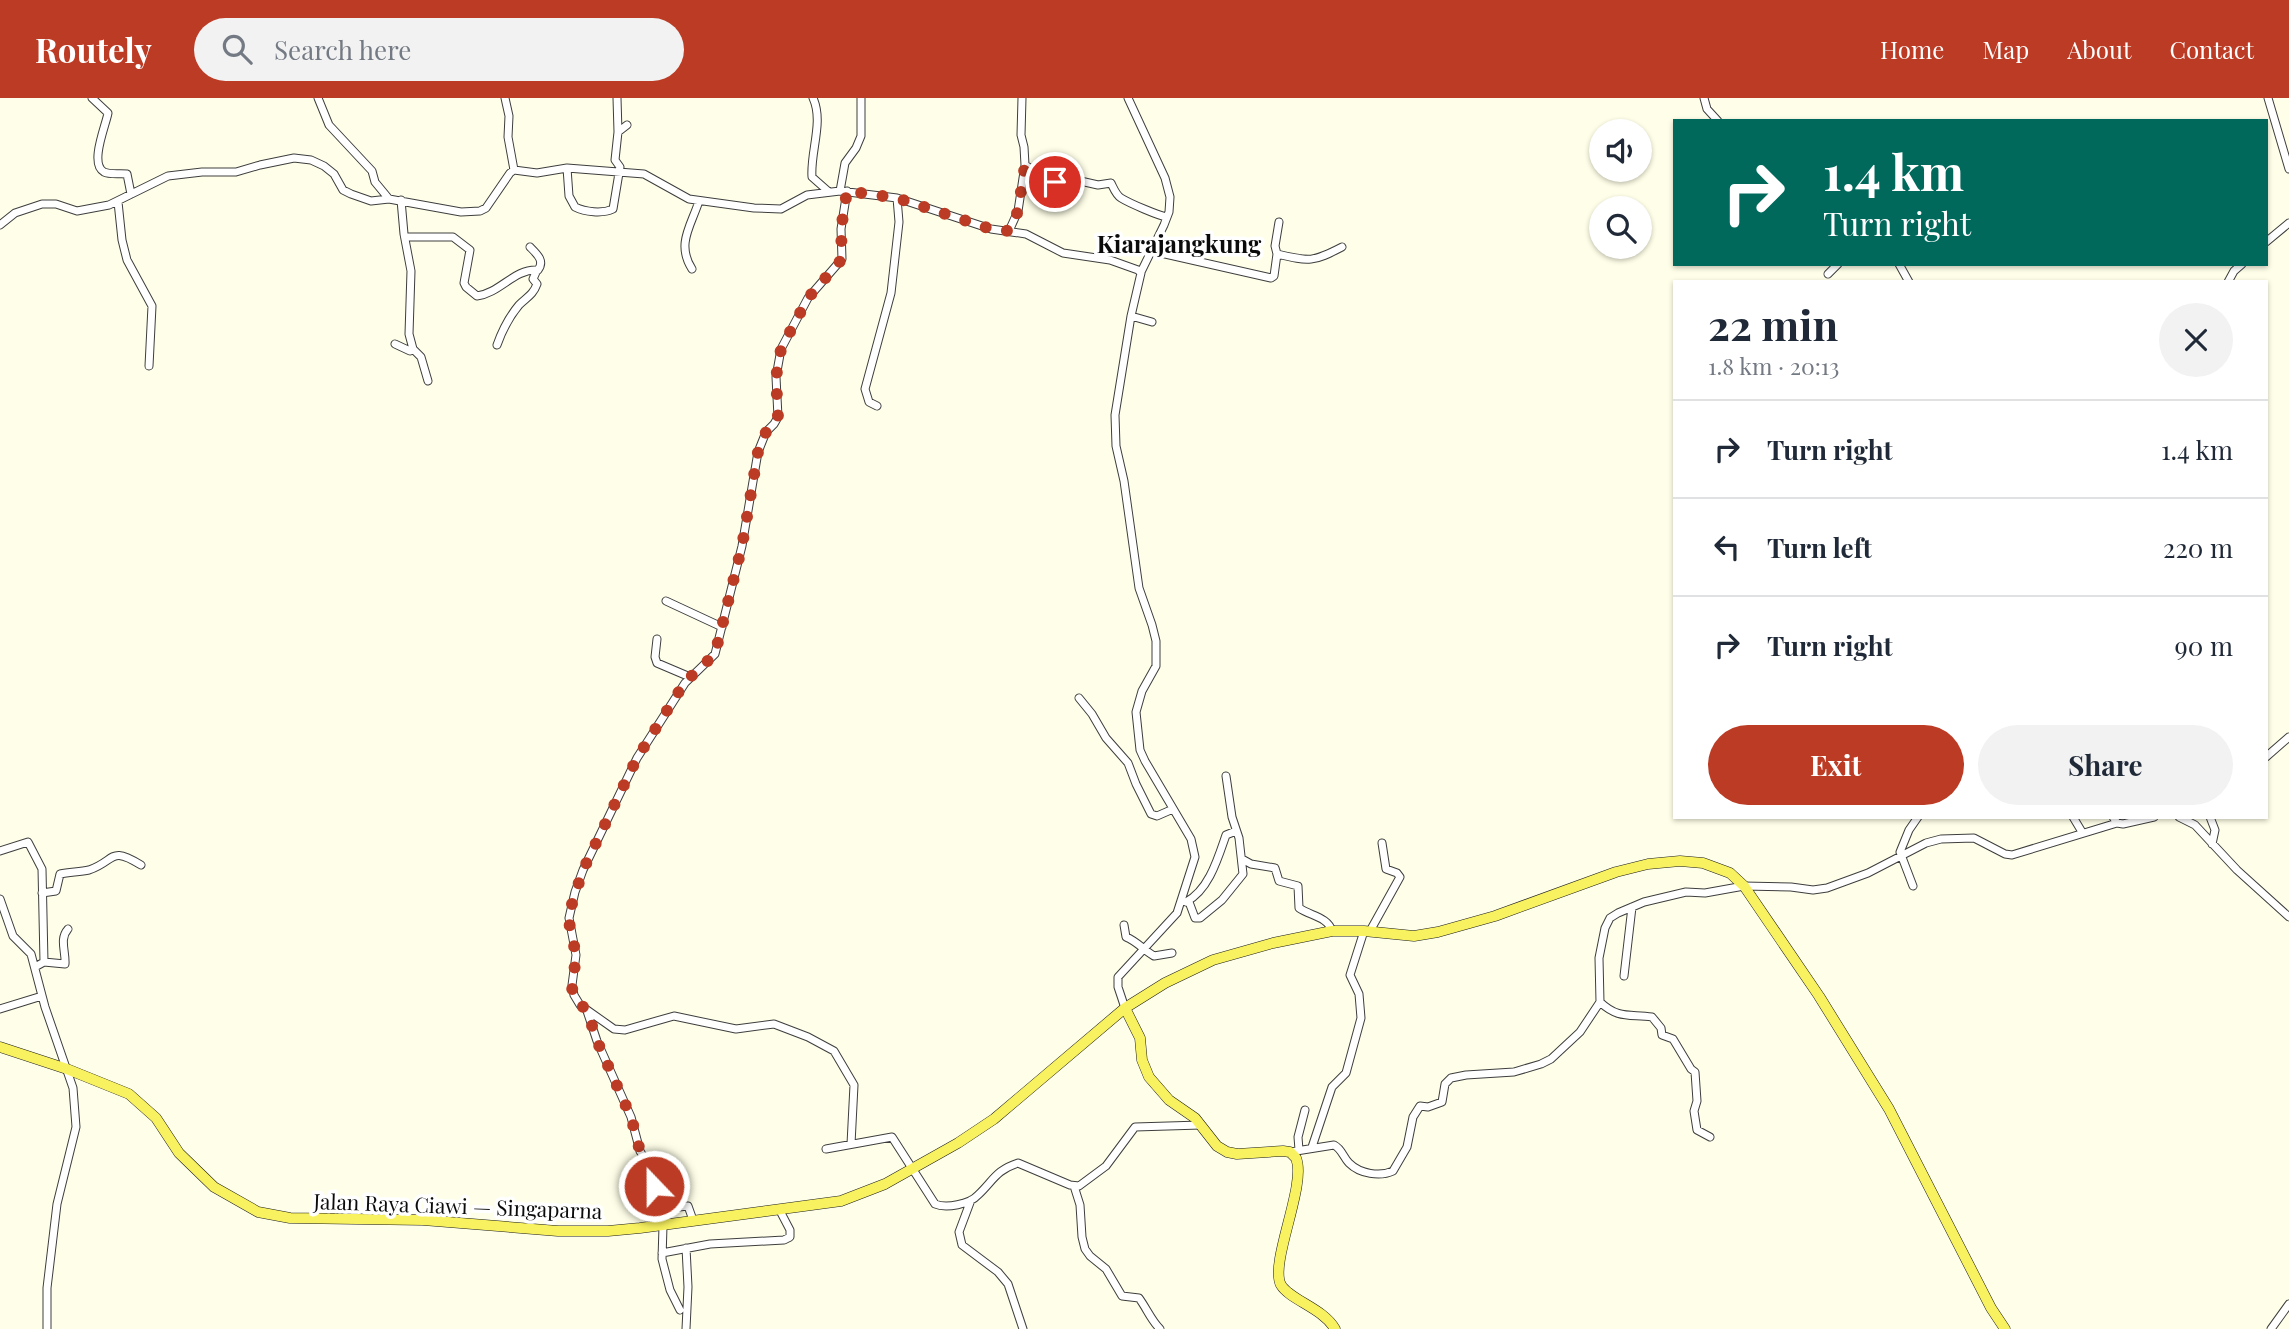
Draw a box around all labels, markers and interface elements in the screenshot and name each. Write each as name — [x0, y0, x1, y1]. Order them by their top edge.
search box — [194, 18, 684, 81]
text: Routely — [35, 27, 152, 71]
icon: search — [218, 30, 256, 68]
text: Search here — [274, 32, 411, 67]
text: Home — [1880, 33, 1944, 65]
text: Map — [1982, 33, 2029, 65]
text: About — [2067, 33, 2131, 65]
text: Contact — [2169, 33, 2254, 65]
map controls — [1589, 119, 1652, 259]
button: sound — [1589, 119, 1652, 182]
text: 1.4 km — [1823, 138, 1964, 203]
icon: right — [1708, 147, 1799, 238]
pin — [1025, 152, 1085, 212]
icon: arrive — [1036, 163, 1074, 201]
button: search — [1589, 196, 1652, 259]
text: Turn right — [1823, 201, 1971, 244]
district label: Kiarajangkung — [1097, 227, 1262, 259]
text: 22 min — [1708, 296, 1838, 352]
button: close — [2159, 303, 2233, 377]
text: 1.8 km · 20:13 — [1708, 350, 1839, 381]
icon: right — [1708, 430, 1746, 468]
text: Turn right — [1767, 432, 1893, 467]
text: 1.4 km — [2161, 432, 2233, 467]
icon: left — [1708, 528, 1746, 566]
text: Turn left — [1767, 530, 1872, 565]
text: 220 m — [2163, 530, 2233, 565]
icon: right — [1708, 626, 1746, 664]
text: Turn right — [1767, 628, 1893, 663]
text: 90 m — [2175, 628, 2233, 663]
button: Exit — [1708, 725, 1964, 805]
button: Share — [1978, 725, 2233, 805]
position arrow — [617, 1149, 691, 1223]
street label: Jalan Raya Ciawi — Singaparna — [312, 1186, 603, 1224]

